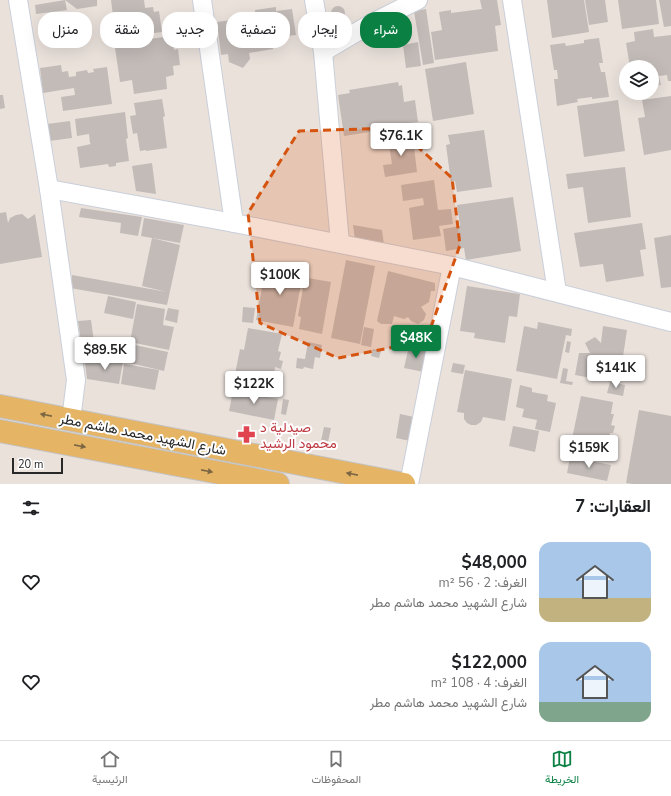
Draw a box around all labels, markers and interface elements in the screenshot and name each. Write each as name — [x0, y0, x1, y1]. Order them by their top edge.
chip: منزل — [38, 12, 92, 48]
chip: شقة — [100, 12, 154, 48]
chip: جديد — [162, 12, 218, 48]
chip: تصفية — [226, 12, 290, 48]
chip: إيجار — [298, 12, 352, 48]
chip: شراء — [360, 12, 412, 48]
map controls — [619, 60, 659, 100]
button: layers — [619, 60, 659, 100]
pin: $76.1K — [368, 123, 434, 157]
text: $76.1K — [379, 127, 423, 145]
pin: $100K — [252, 262, 308, 296]
text: $100K — [260, 266, 300, 284]
pin: $48K — [392, 325, 440, 359]
text: $48K — [400, 329, 432, 347]
pin: $89.5K — [72, 337, 138, 371]
text: $89.5K — [83, 341, 127, 359]
pin: $141K — [588, 355, 644, 389]
text: $141K — [596, 359, 636, 377]
pin: $122K — [226, 371, 282, 405]
text: $122K — [234, 375, 274, 393]
street label: شارع الشهيد محمد هاشم مطر — [57, 409, 228, 461]
one-way arrow — [40, 411, 52, 417]
place label: صيدلية د محمود الرشيد — [260, 418, 337, 453]
pharmacy icon: صيدلية د محمود الرشيد — [237, 425, 257, 445]
pin: $159K — [561, 435, 617, 469]
text: $159K — [569, 439, 609, 457]
one-way arrow — [73, 443, 86, 449]
scale bar — [12, 456, 63, 475]
text: 20 m — [18, 457, 43, 472]
one-way arrow — [201, 468, 213, 474]
one-way arrow — [346, 471, 358, 477]
text: العقارات: 7 — [575, 495, 651, 518]
icon: filters — [20, 497, 42, 519]
text: $48,000 — [462, 551, 527, 574]
icon: home — [571, 558, 619, 606]
icon: heart — [20, 571, 42, 593]
text: الغرف: 2 · 56 m² — [439, 574, 527, 592]
text: شارع الشهيد محمد هاشم مطر — [370, 594, 527, 612]
text: $122,000 — [451, 651, 527, 674]
icon: home — [571, 658, 619, 706]
icon: heart — [20, 671, 42, 693]
text: الغرف: 4 · 108 m² — [431, 674, 527, 692]
text: شارع الشهيد محمد هاشم مطر — [370, 694, 527, 712]
tab: الرئيسية — [92, 748, 128, 789]
tab: المحفوظات — [312, 748, 361, 789]
tab: الخريطة — [545, 748, 579, 789]

